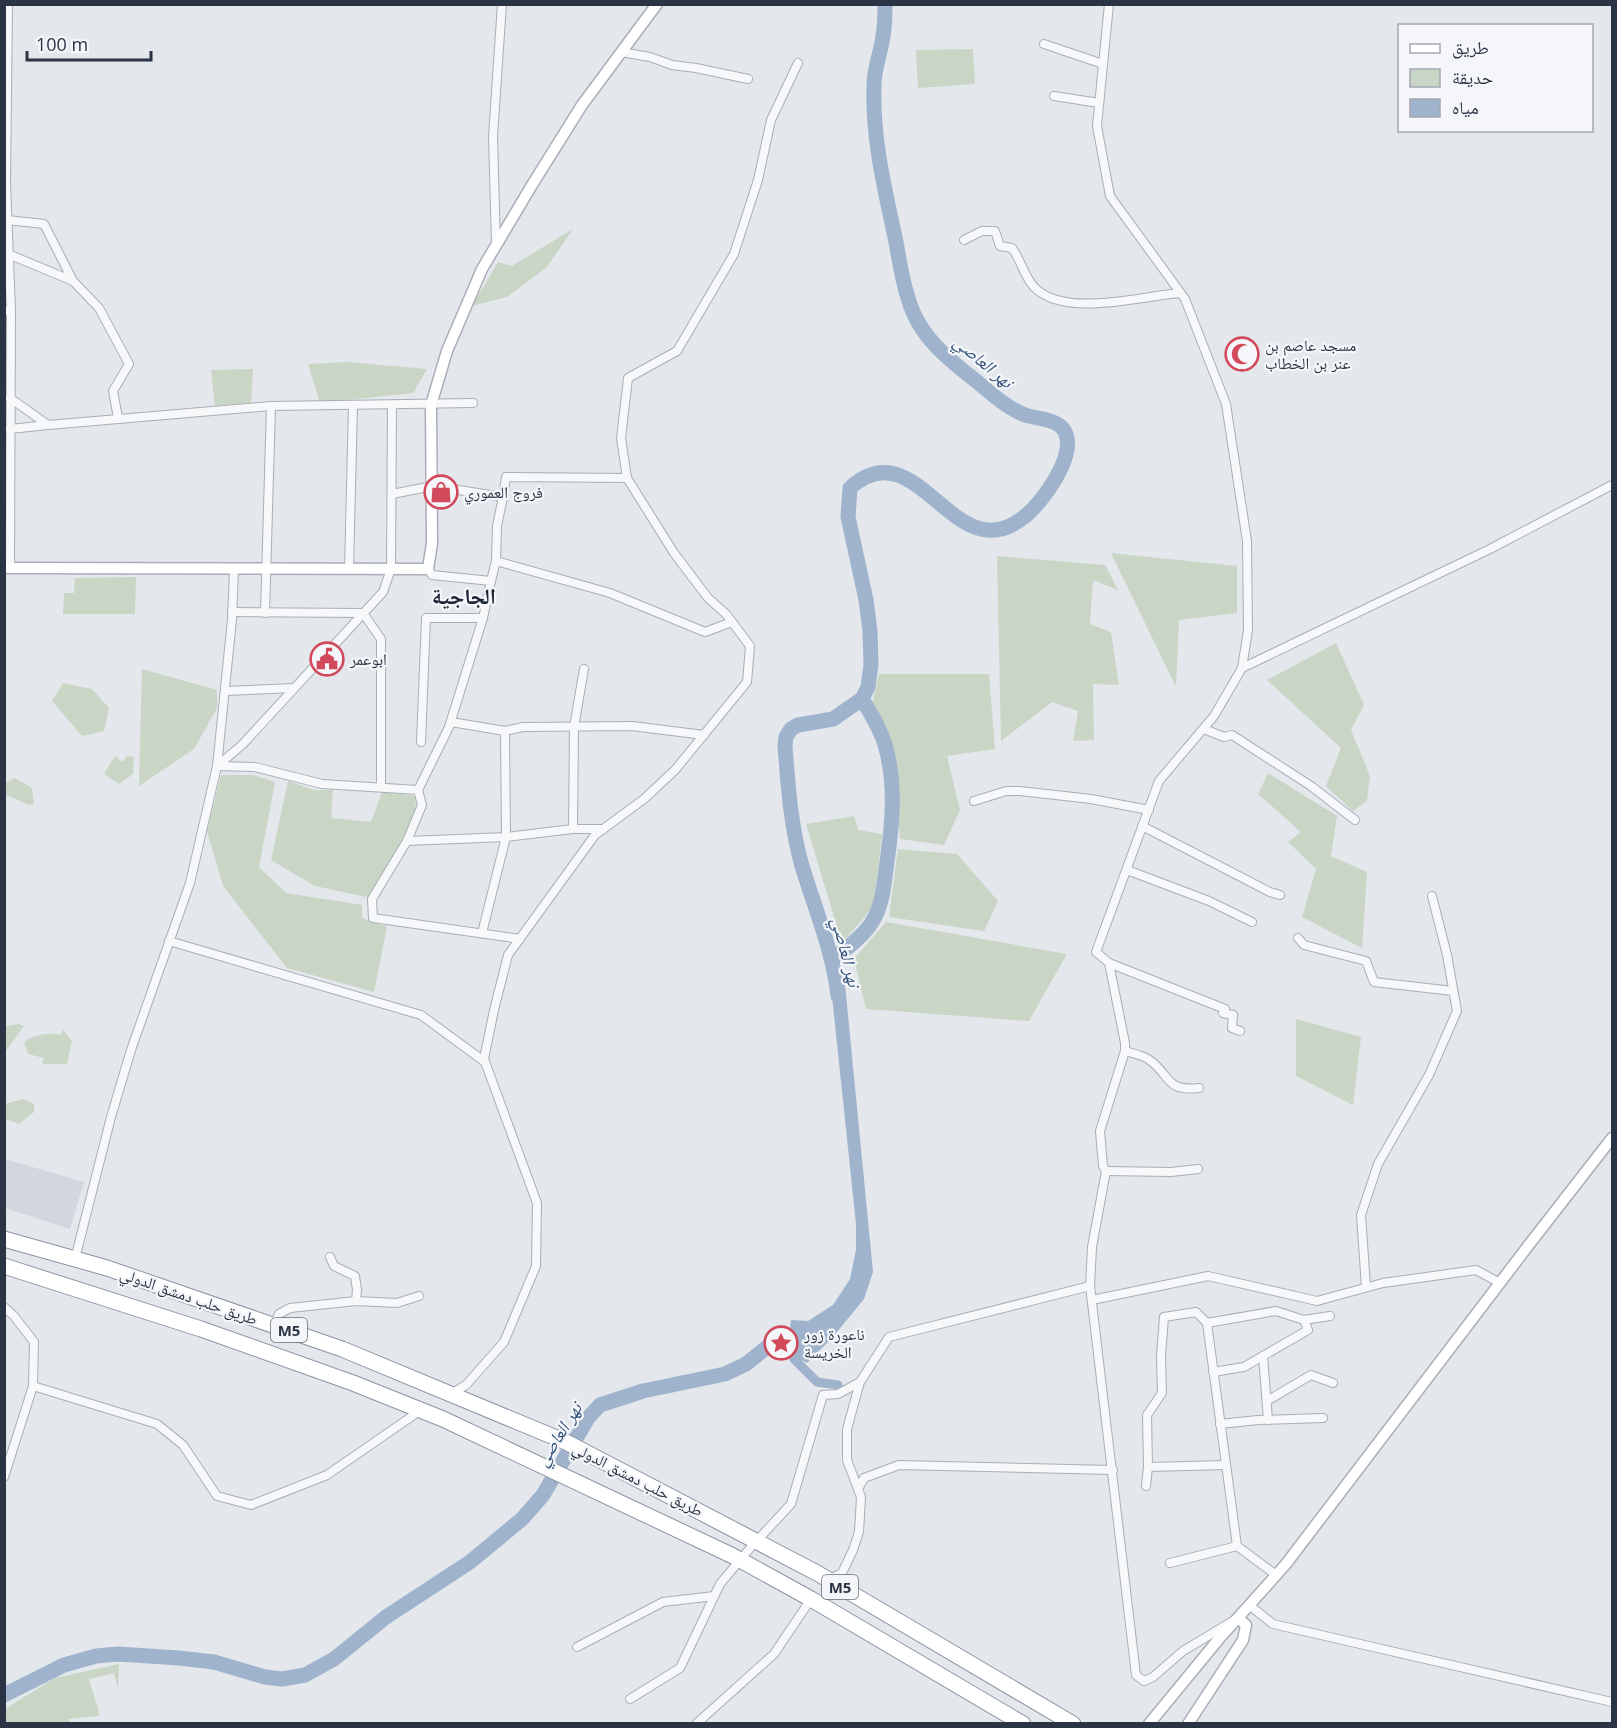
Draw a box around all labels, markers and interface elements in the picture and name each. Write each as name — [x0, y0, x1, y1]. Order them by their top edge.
scale bar — [27, 24, 152, 62]
legend — [1398, 24, 1593, 132]
text: 100 m — [36, 32, 88, 56]
text: طريق — [1452, 35, 1489, 59]
text: حديقة — [1452, 65, 1493, 89]
text: مياه — [1452, 95, 1479, 119]
water label: نهر العاصي — [947, 329, 1021, 398]
place label: مسجد عاصم بن عنر بن الخطاب — [1265, 334, 1356, 374]
mosque icon: مسجد عاصم بن عنر بن الخطاب — [1224, 336, 1260, 372]
shop icon: فروج العموري — [423, 474, 459, 510]
place label: فروج العموري — [464, 481, 543, 505]
district label: الجاجية — [432, 580, 496, 610]
public building icon: ابوعمر — [309, 641, 345, 677]
place label: ابوعمر — [349, 648, 387, 670]
water label: نهر العاصي — [823, 915, 868, 993]
street label: طريق حلب دمشق الدولي — [117, 1262, 261, 1332]
road number: M5 — [271, 1318, 307, 1342]
place label: ناعورة زور الخريسة — [803, 1323, 865, 1363]
place icon: ناعورة زور الخريسة — [763, 1325, 799, 1361]
water label: نهر العاصي — [529, 1395, 592, 1472]
street label: طريق حلب دمشق الدولي — [568, 1437, 707, 1523]
road number: M5 — [822, 1575, 858, 1599]

